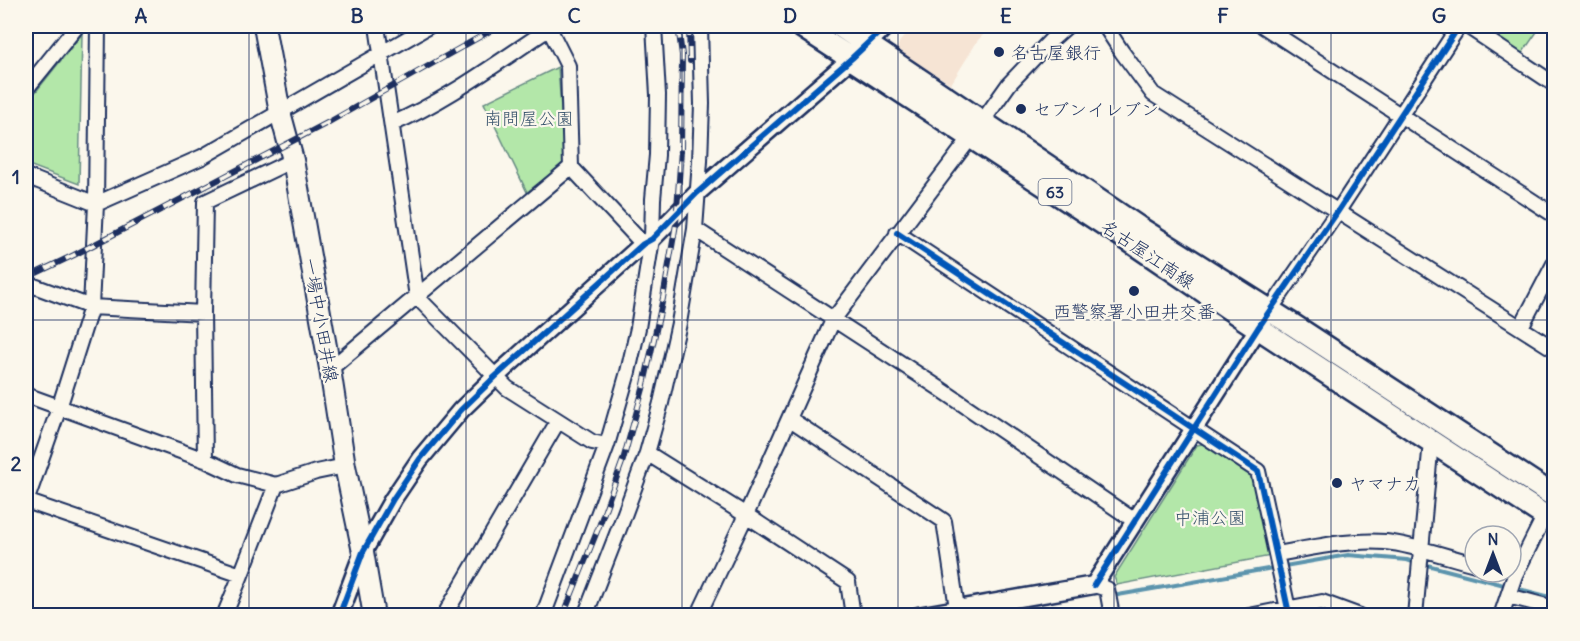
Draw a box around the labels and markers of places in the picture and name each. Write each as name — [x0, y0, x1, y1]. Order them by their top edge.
place label: 名古屋銀行 — [1011, 41, 1101, 64]
marker: 名古屋銀行 — [992, 45, 1006, 59]
place label: セブンイレブン — [1033, 98, 1159, 121]
marker: セブンイレブン — [1014, 102, 1028, 116]
marker: 西警察署小田井交番 — [1127, 284, 1141, 298]
place label: 西警察署小田井交番 — [1053, 300, 1215, 323]
place label: ヤマナカ — [1349, 472, 1421, 495]
marker: ヤマナカ — [1330, 476, 1344, 490]

